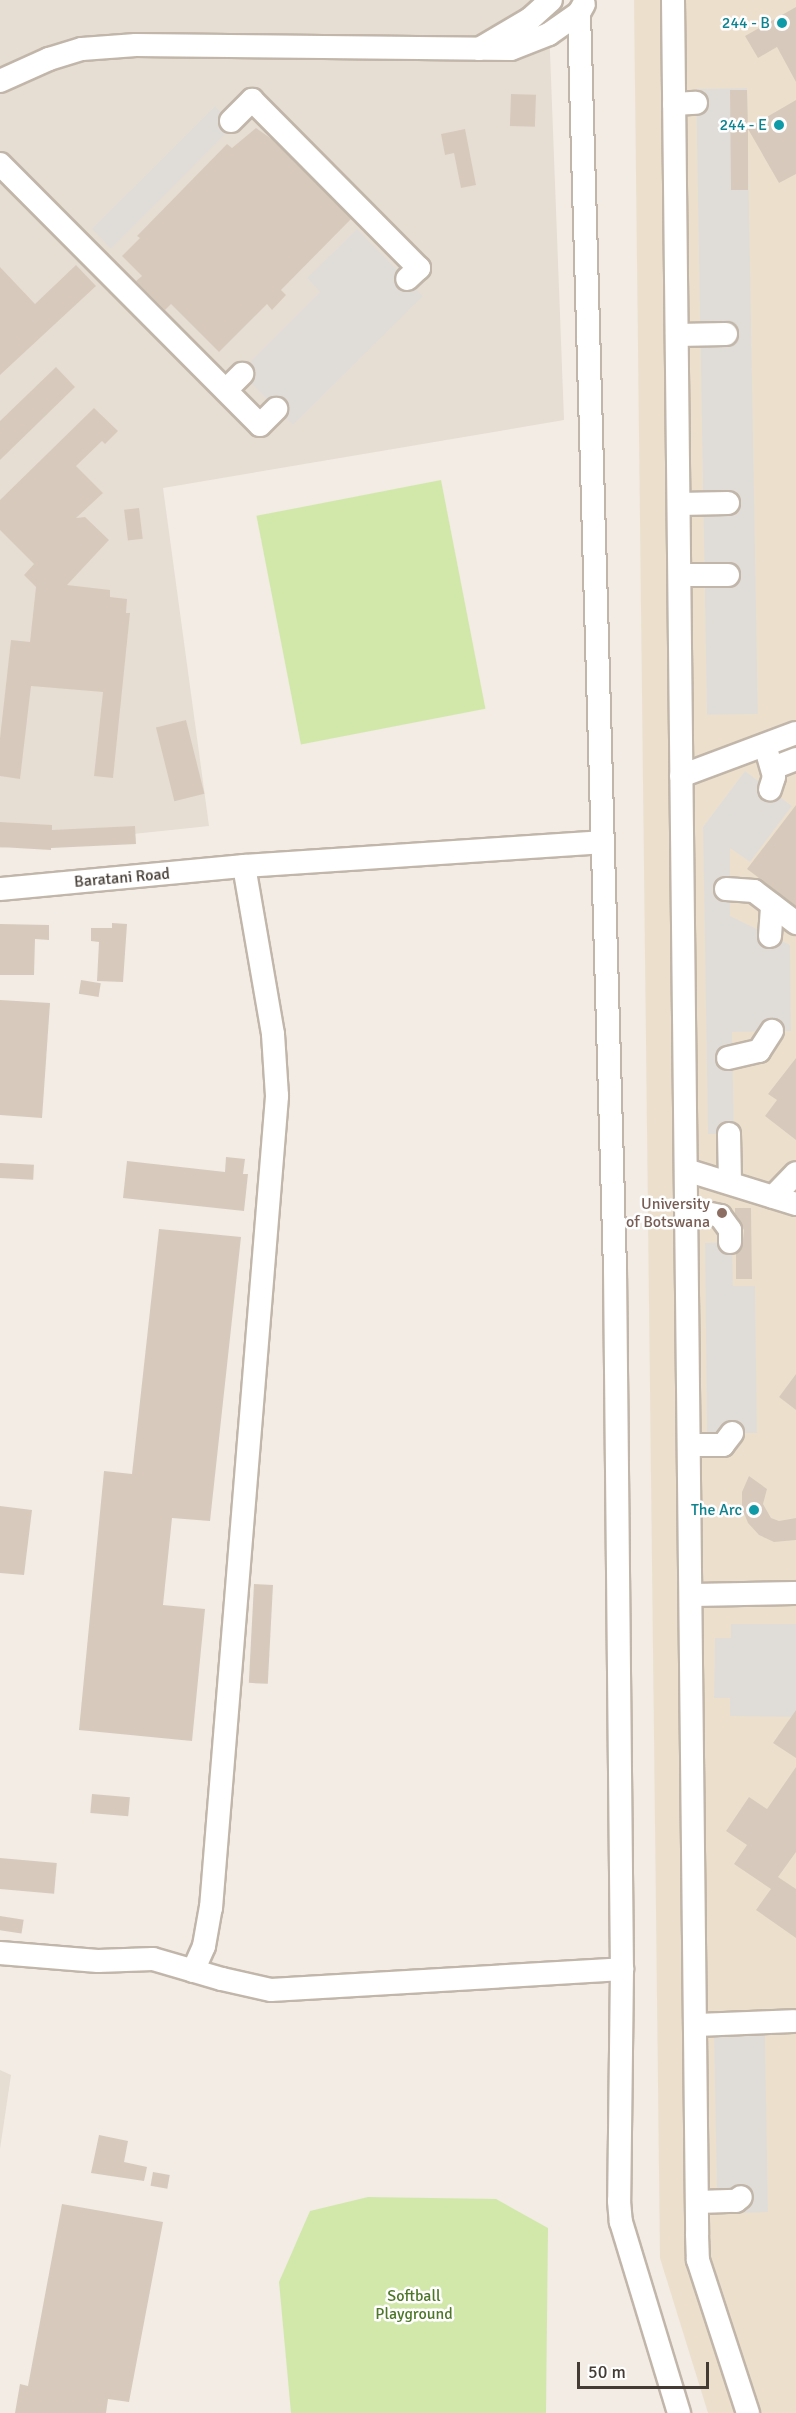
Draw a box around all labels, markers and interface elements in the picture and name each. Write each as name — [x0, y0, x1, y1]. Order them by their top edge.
place label: 244 - B — [722, 13, 770, 33]
marker: 244 - B — [775, 16, 789, 30]
place label: 244 - E — [719, 115, 767, 135]
marker: 244 - E — [772, 118, 786, 132]
street label: Baratani Road — [73, 864, 171, 892]
place label: University of Botswana — [626, 1194, 710, 1232]
marker: University of Botswana — [715, 1206, 729, 1220]
place label: The Arc — [691, 1500, 742, 1520]
marker: The Arc — [747, 1503, 761, 1517]
park label: Softball Playground — [375, 2286, 453, 2324]
scale bar — [580, 2350, 712, 2388]
text: 50 m — [588, 2361, 626, 2383]

